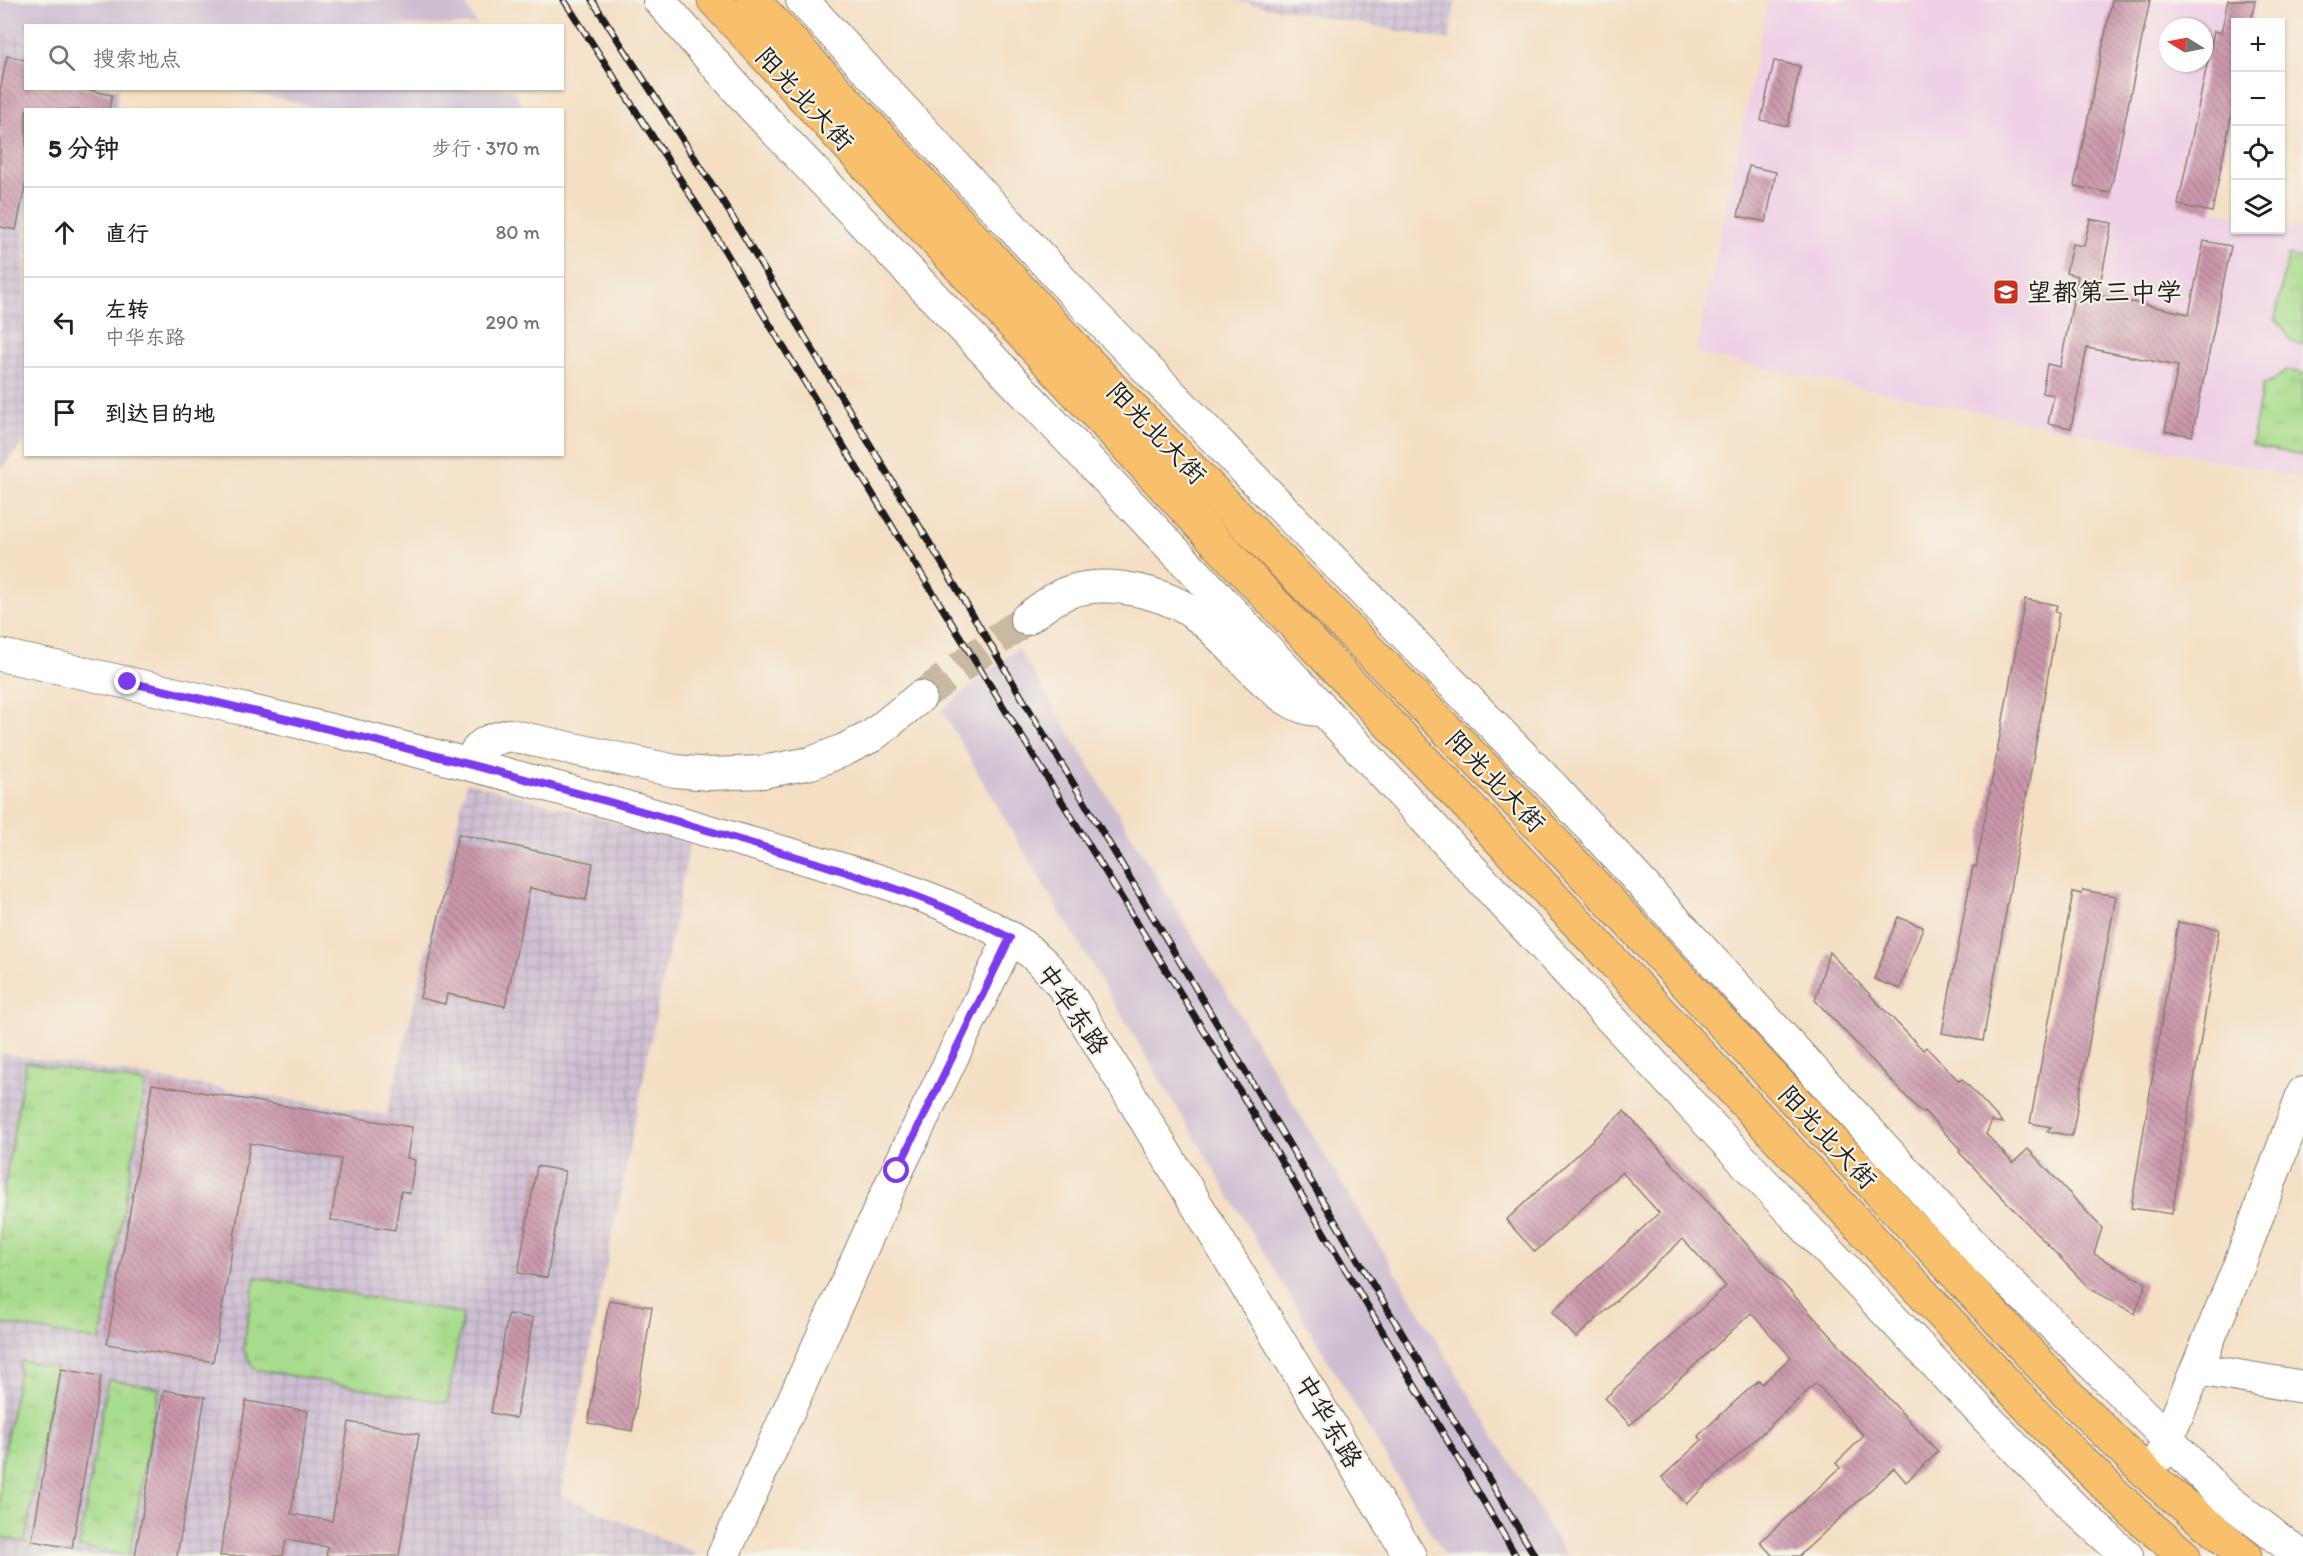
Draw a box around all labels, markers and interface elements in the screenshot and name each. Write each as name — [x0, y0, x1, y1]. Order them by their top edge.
north arrow — [2159, 18, 2213, 72]
map controls — [2231, 18, 2285, 234]
button: + — [2231, 18, 2285, 72]
search box — [24, 24, 564, 90]
icon: search — [45, 41, 78, 74]
street label: 阳光北大街 — [749, 41, 861, 157]
text: 搜索地点 — [93, 45, 181, 72]
button: − — [2231, 72, 2285, 126]
button: locate — [2231, 126, 2285, 180]
text: 5 分钟 — [48, 132, 120, 164]
text: 步行 · 370 m — [432, 136, 540, 160]
button: layers — [2231, 180, 2285, 234]
icon: ahead — [48, 216, 81, 249]
text: 直行 — [105, 220, 149, 247]
text: 80 m — [495, 220, 540, 244]
place label: 望都第三中学 — [2026, 276, 2182, 308]
school or university icon: 望都第三中学 — [1991, 277, 2021, 307]
text: 左转 — [105, 296, 149, 323]
icon: left — [48, 306, 81, 339]
text: 290 m — [485, 310, 540, 334]
text: 中华东路 — [105, 325, 185, 349]
street label: 阳光北大街 — [1100, 375, 1214, 491]
icon: arrive — [48, 396, 81, 429]
text: 到达目的地 — [105, 400, 215, 427]
route end — [114, 668, 140, 694]
street label: 阳光北大街 — [1439, 723, 1553, 839]
street label: 中华东路 — [1030, 957, 1116, 1061]
street label: 阳光北大街 — [1772, 1079, 1884, 1195]
route start — [883, 1157, 909, 1183]
street label: 中华东路 — [1288, 1368, 1370, 1474]

